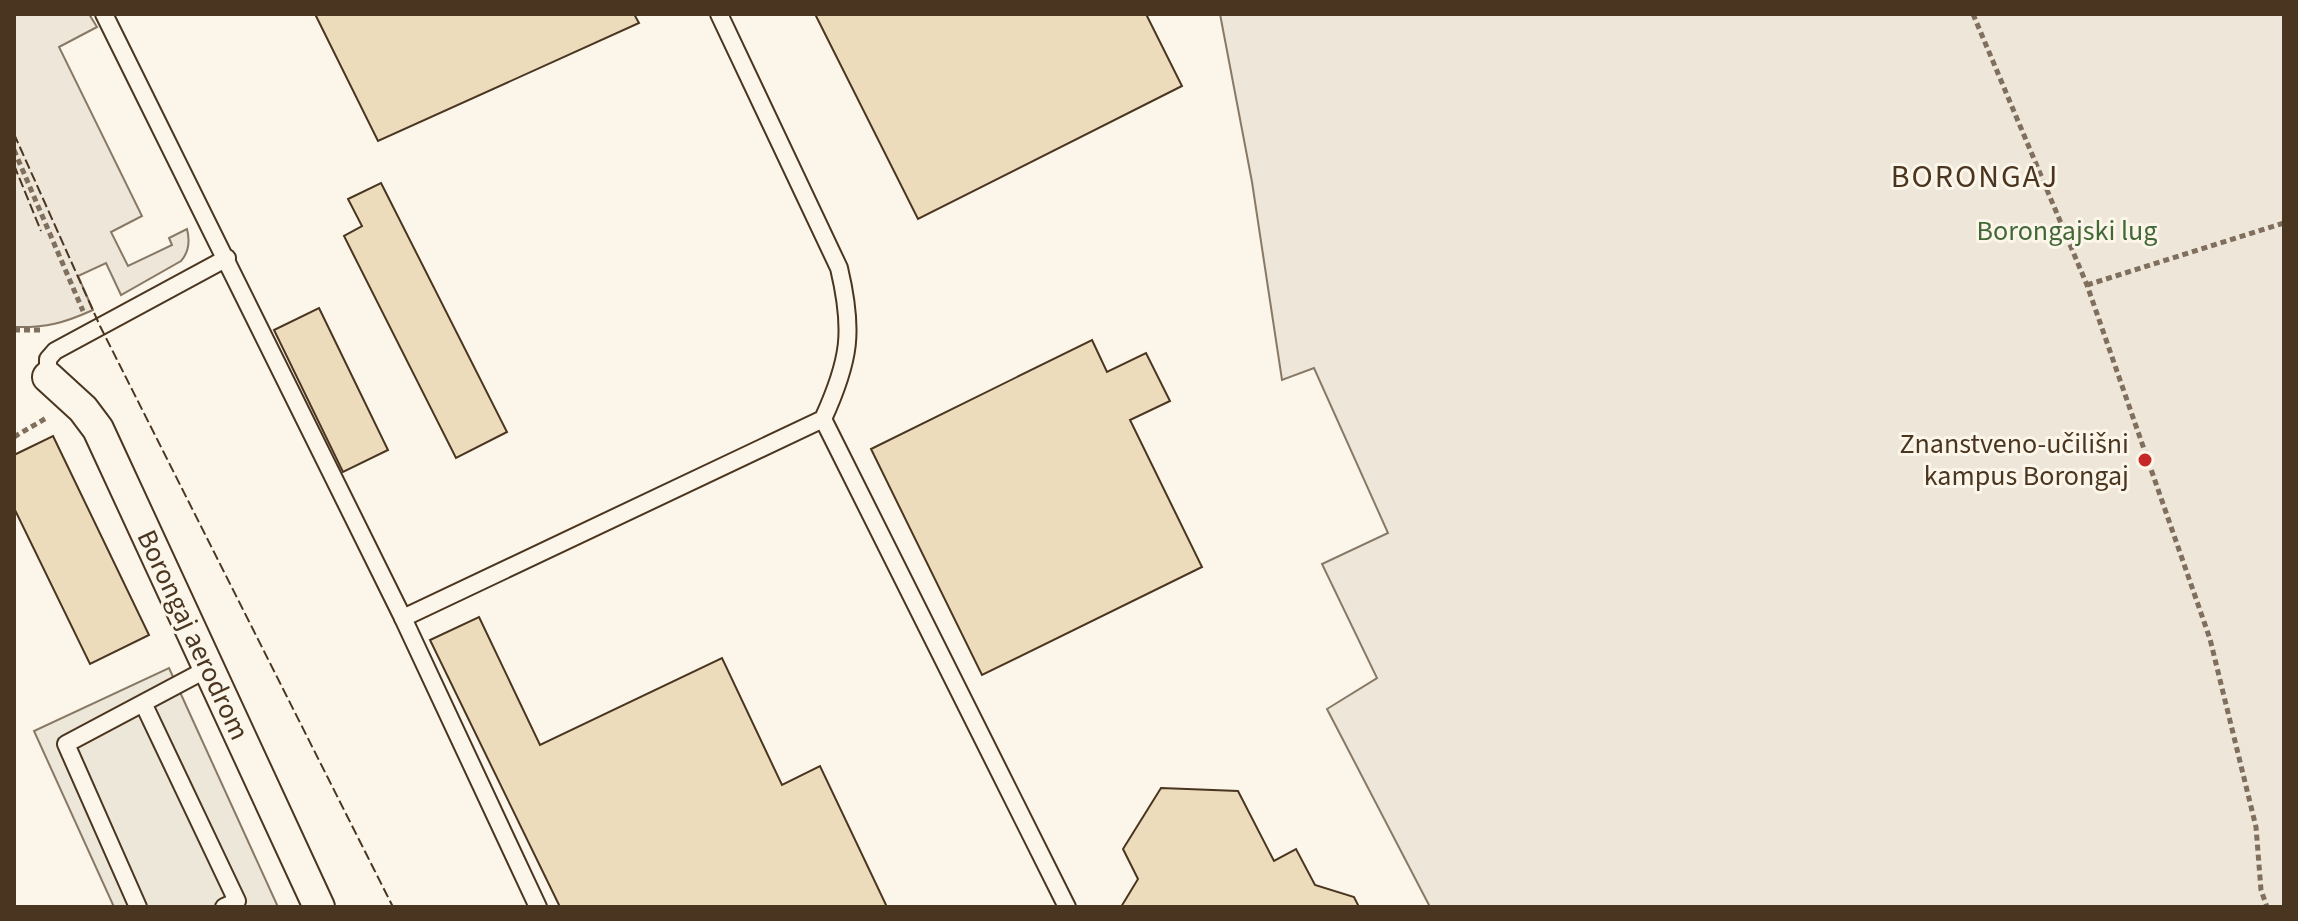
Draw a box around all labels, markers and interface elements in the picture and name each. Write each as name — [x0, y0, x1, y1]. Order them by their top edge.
district label: BORONGAJ — [1891, 154, 2059, 200]
park label: Borongajski lug — [1977, 211, 2157, 251]
place label: Znanstveno-učilišni kampus Borongaj — [1899, 424, 2129, 496]
marker: Znanstveno-učilišni kampus Borongaj — [2136, 451, 2154, 469]
street label: Borongaj aerodrom — [127, 523, 259, 747]

